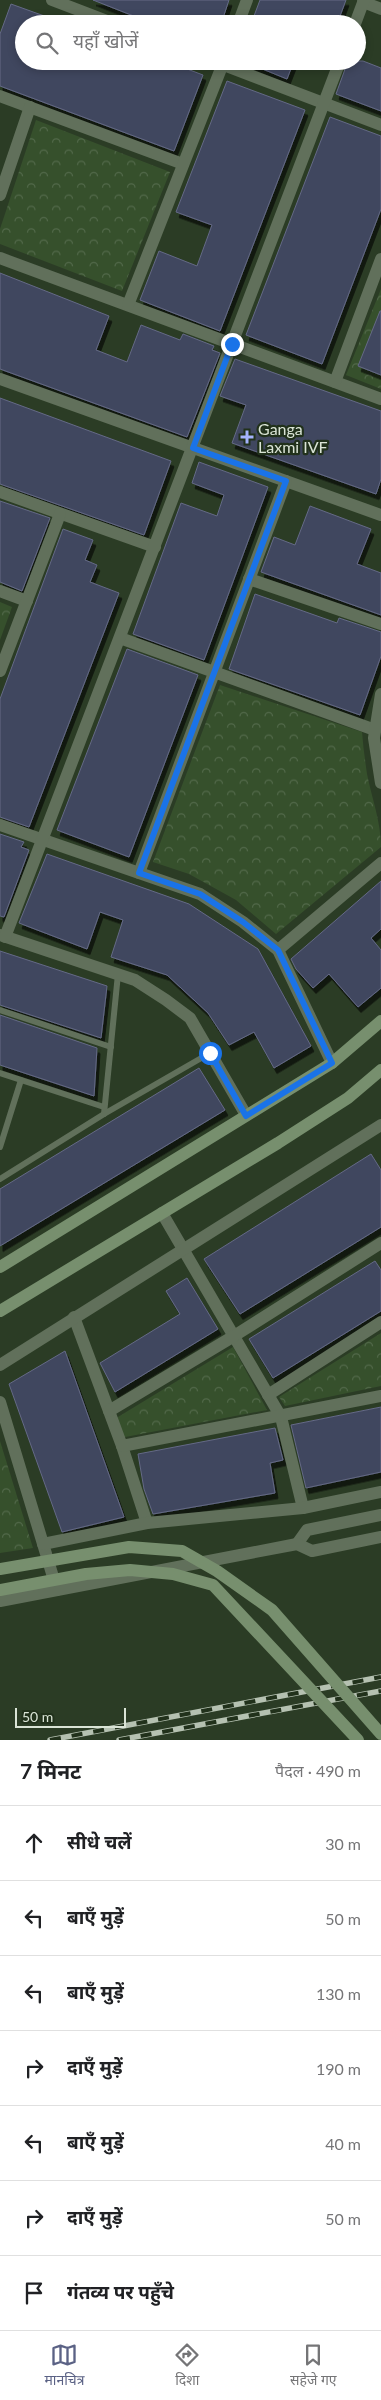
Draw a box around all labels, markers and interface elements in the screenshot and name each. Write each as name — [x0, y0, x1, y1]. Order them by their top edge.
search box — [15, 15, 366, 70]
icon: search — [33, 29, 61, 57]
text: यहाँ खोजें — [73, 29, 138, 52]
route end — [221, 333, 244, 356]
place label: Ganga Laxmi IVF — [258, 419, 328, 456]
marker: Ganga Laxmi IVF — [240, 430, 254, 444]
route start — [199, 1042, 222, 1065]
scale bar — [15, 1705, 126, 1728]
text: 50 m — [22, 1708, 53, 1725]
text: 7 मिनट — [20, 1758, 81, 1783]
text: पैदल · 490 m — [275, 1761, 361, 1780]
icon: ahead — [20, 1829, 48, 1857]
text: सीधे चलें — [67, 1830, 132, 1853]
text: 30 m — [325, 1834, 361, 1853]
icon: left — [20, 1904, 48, 1932]
text: बाएँ मुड़ें — [67, 1905, 124, 1928]
text: 50 m — [325, 1909, 361, 1928]
icon: left — [20, 1979, 48, 2007]
text: बाएँ मुड़ें — [67, 1980, 124, 2003]
text: 130 m — [316, 1984, 361, 2003]
icon: right — [20, 2054, 48, 2082]
text: दाएँ मुड़ें — [67, 2055, 123, 2078]
text: 190 m — [316, 2059, 361, 2078]
icon: left — [20, 2129, 48, 2157]
text: बाएँ मुड़ें — [67, 2130, 124, 2153]
text: 40 m — [325, 2134, 361, 2153]
icon: right — [20, 2204, 48, 2232]
text: दाएँ मुड़ें — [67, 2205, 123, 2228]
text: 50 m — [325, 2209, 361, 2228]
icon: arrive — [20, 2279, 48, 2307]
text: गंतव्य पर पहुँचे — [67, 2280, 174, 2303]
tab: मानचित्र — [44, 2341, 84, 2391]
tab: दिशा — [173, 2341, 201, 2391]
tab: सहेजे गए — [290, 2341, 337, 2391]

